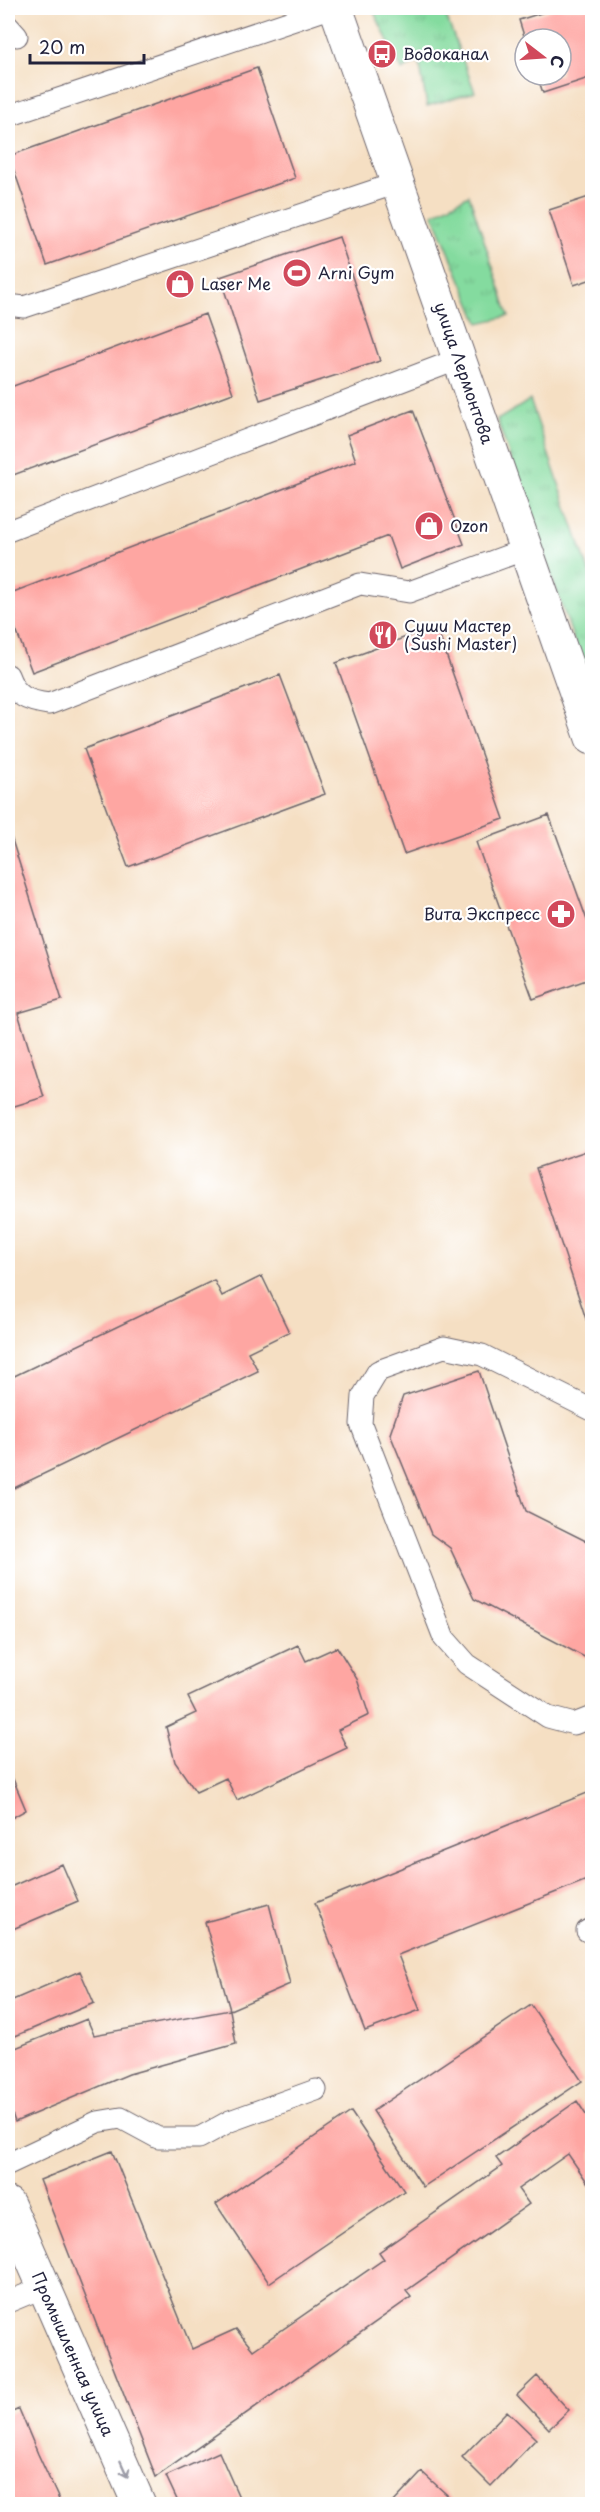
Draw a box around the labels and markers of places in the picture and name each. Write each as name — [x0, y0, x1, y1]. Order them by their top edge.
bus stop icon: Водоканал — [366, 38, 398, 70]
place label: Водоканал — [403, 41, 489, 65]
sports icon: Arni Gym — [281, 257, 313, 289]
place label: Arni Gym — [318, 260, 395, 284]
shop icon: Laser Me — [164, 268, 196, 300]
place label: Laser Me — [201, 271, 271, 295]
shop icon: Ozon — [413, 510, 445, 542]
place label: Ozon — [450, 513, 488, 537]
place label: Суши Мастер (Sushi Master) — [404, 613, 517, 655]
restaurant icon: Суши Мастер (Sushi Master) — [367, 619, 399, 651]
pharmacy icon: Вита Экспресс — [545, 898, 577, 930]
place label: Вита Экспресс — [424, 901, 540, 925]

